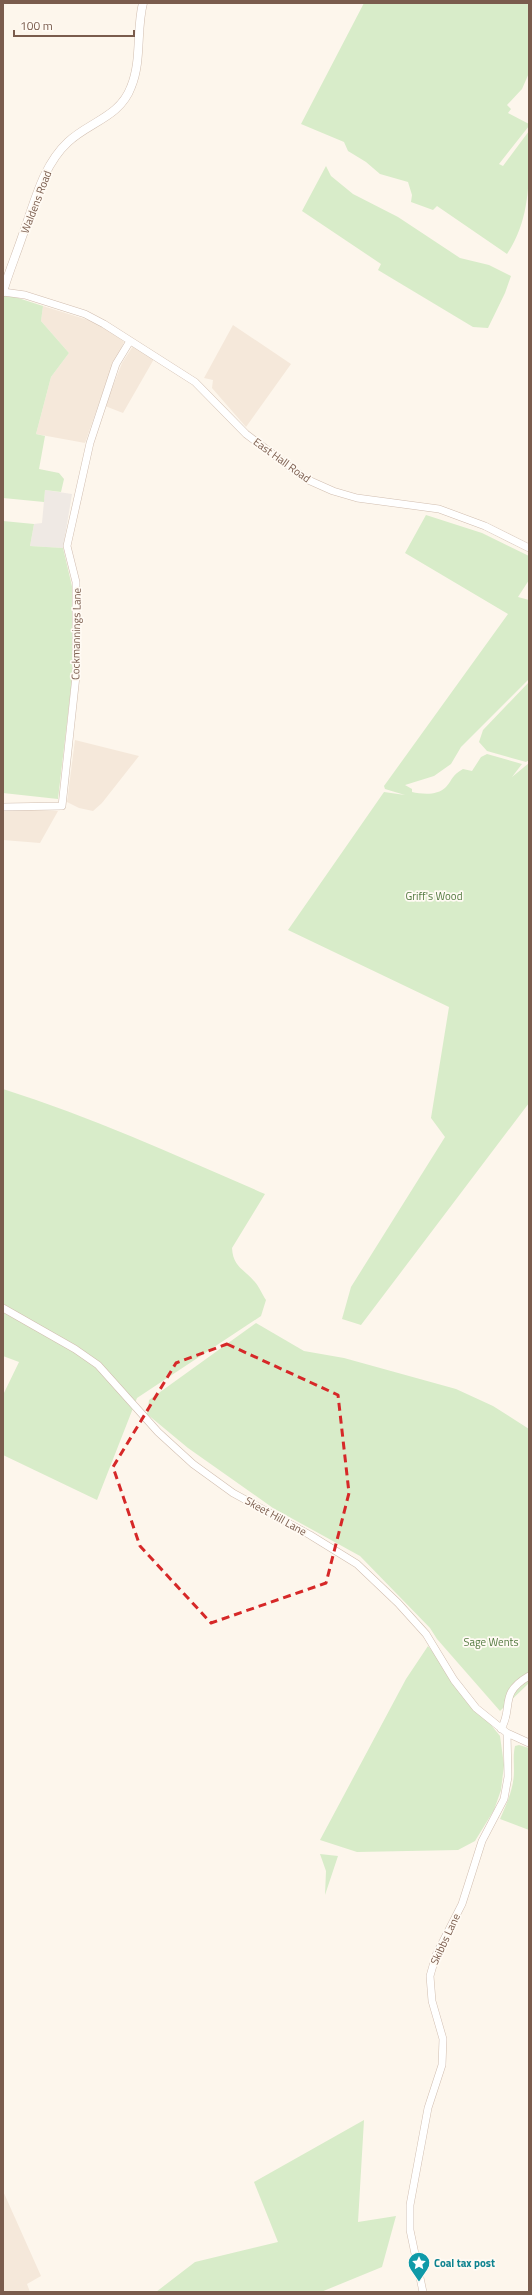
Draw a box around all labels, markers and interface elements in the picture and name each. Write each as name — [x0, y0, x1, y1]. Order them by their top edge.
scale bar — [14, 12, 134, 38]
text: 100 m — [20, 16, 53, 35]
street label: Waldens Road — [17, 168, 55, 236]
street label: East Hall Road — [250, 434, 314, 486]
street label: Cockmannings Lane — [67, 587, 85, 680]
park label: Griff's Wood — [405, 888, 463, 904]
street label: Skeet Hill Lane — [242, 1493, 310, 1540]
park label: Sage Wents — [463, 1634, 519, 1650]
street label: Skibbs Lane — [426, 1910, 464, 1967]
place icon: Coal tax post — [406, 2250, 432, 2283]
place label: Coal tax post — [434, 2255, 495, 2271]

